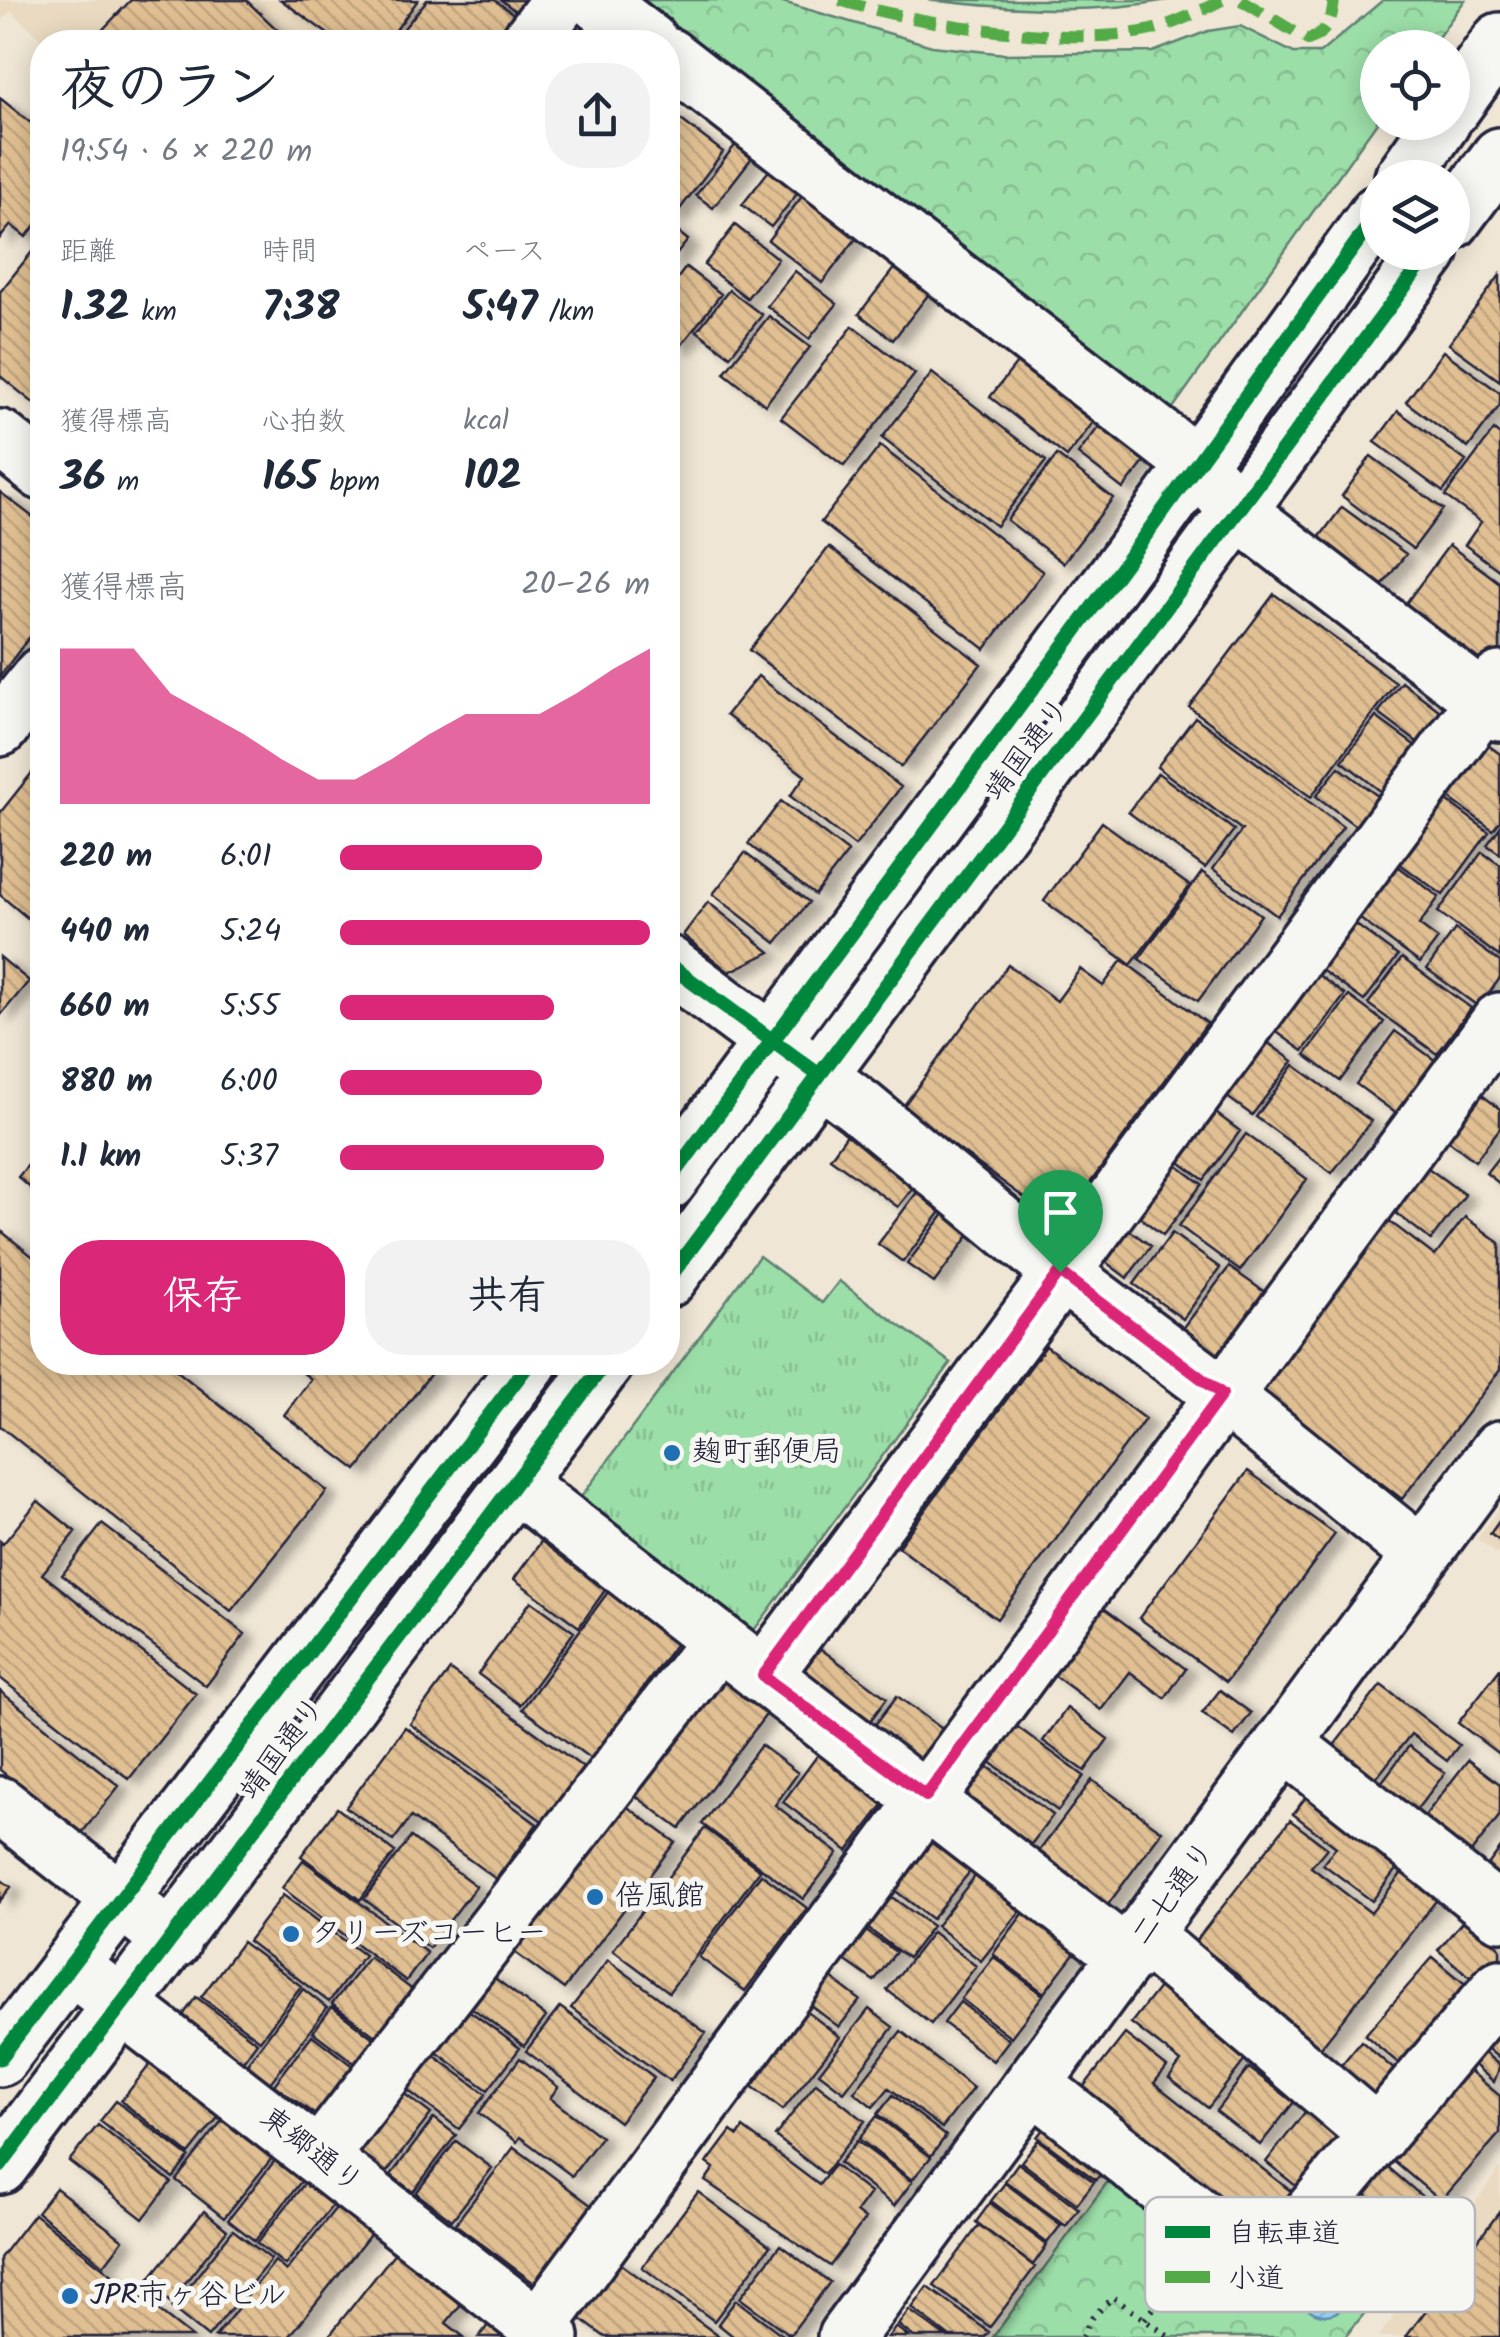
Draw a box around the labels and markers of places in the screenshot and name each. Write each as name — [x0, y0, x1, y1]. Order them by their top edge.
pin — [1018, 1170, 1103, 1273]
place label: 麹町郵便局 — [692, 1429, 842, 1477]
marker: 麹町郵便局 — [661, 1442, 683, 1464]
place label: 倍風館 — [615, 1873, 705, 1921]
marker: 倍風館 — [584, 1886, 606, 1908]
place label: タリーズコーヒー — [311, 1910, 547, 1958]
marker: タリーズコーヒー — [280, 1923, 302, 1945]
place label: JPR市ヶ谷ビル — [90, 2272, 287, 2320]
marker: JPR市ヶ谷ビル — [59, 2285, 81, 2307]

